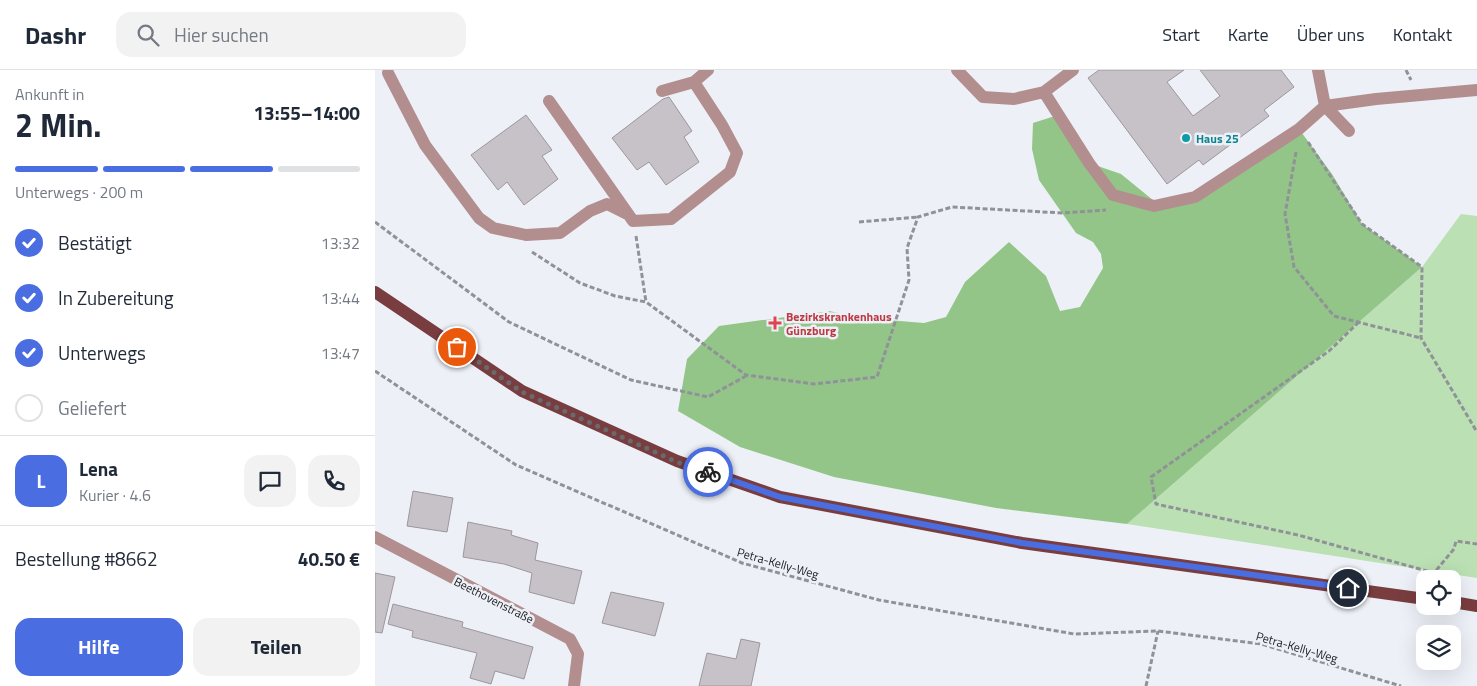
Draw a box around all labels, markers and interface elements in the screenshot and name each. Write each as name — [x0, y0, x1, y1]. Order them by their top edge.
search box — [116, 12, 466, 57]
text: Dashr — [25, 17, 86, 53]
text: Hier suchen — [174, 20, 269, 49]
icon: search — [134, 21, 162, 49]
text: Start — [1162, 21, 1200, 48]
text: Karte — [1228, 21, 1269, 48]
text: Über uns — [1297, 21, 1365, 48]
text: Kontakt — [1393, 21, 1452, 48]
text: Ankunft in — [15, 82, 84, 106]
text: 13:55–14:00 — [253, 98, 360, 127]
text: 2 Min. — [15, 101, 102, 149]
place label: Haus 25 — [1196, 129, 1239, 148]
marker: Haus 25 — [1180, 132, 1192, 144]
text: Unterwegs · 200 m — [15, 180, 143, 204]
text: Bestätigt — [58, 228, 132, 257]
icon: check — [15, 229, 43, 257]
text: 13:32 — [321, 231, 360, 255]
text: In Zubereitung — [58, 283, 174, 312]
icon: check — [15, 284, 43, 312]
text: 13:44 — [321, 286, 360, 310]
place label: Bezirkskrankenhaus Günzburg — [786, 307, 892, 340]
marker: Bezirkskrankenhaus Günzburg — [768, 316, 782, 330]
pin — [436, 326, 478, 368]
icon: bag — [443, 333, 471, 361]
text: Unterwegs — [58, 338, 146, 367]
icon: check — [15, 339, 43, 367]
text: 13:47 — [321, 341, 360, 365]
text: Geliefert — [58, 393, 126, 422]
courier — [683, 447, 733, 497]
text: Lena — [79, 454, 118, 483]
button: chat — [244, 455, 296, 507]
button: phone — [308, 455, 360, 507]
icon: bike — [694, 458, 722, 486]
text: L — [37, 466, 45, 495]
text: Kurier · 4.6 — [79, 483, 151, 507]
street label: Petra-Kelly-Weg — [735, 542, 821, 584]
text: Bestellung #8662 — [15, 544, 158, 573]
text: 40.50 € — [298, 544, 360, 573]
pin — [1327, 567, 1369, 609]
map controls — [1416, 570, 1461, 670]
button: locate — [1416, 570, 1461, 615]
street label: Beethovenstraße — [451, 572, 537, 628]
icon: home — [1334, 574, 1362, 602]
button: Hilfe — [15, 618, 183, 676]
button: Teilen — [193, 618, 360, 676]
button: layers — [1416, 625, 1461, 670]
street label: Petra-Kelly-Weg — [1254, 626, 1340, 668]

